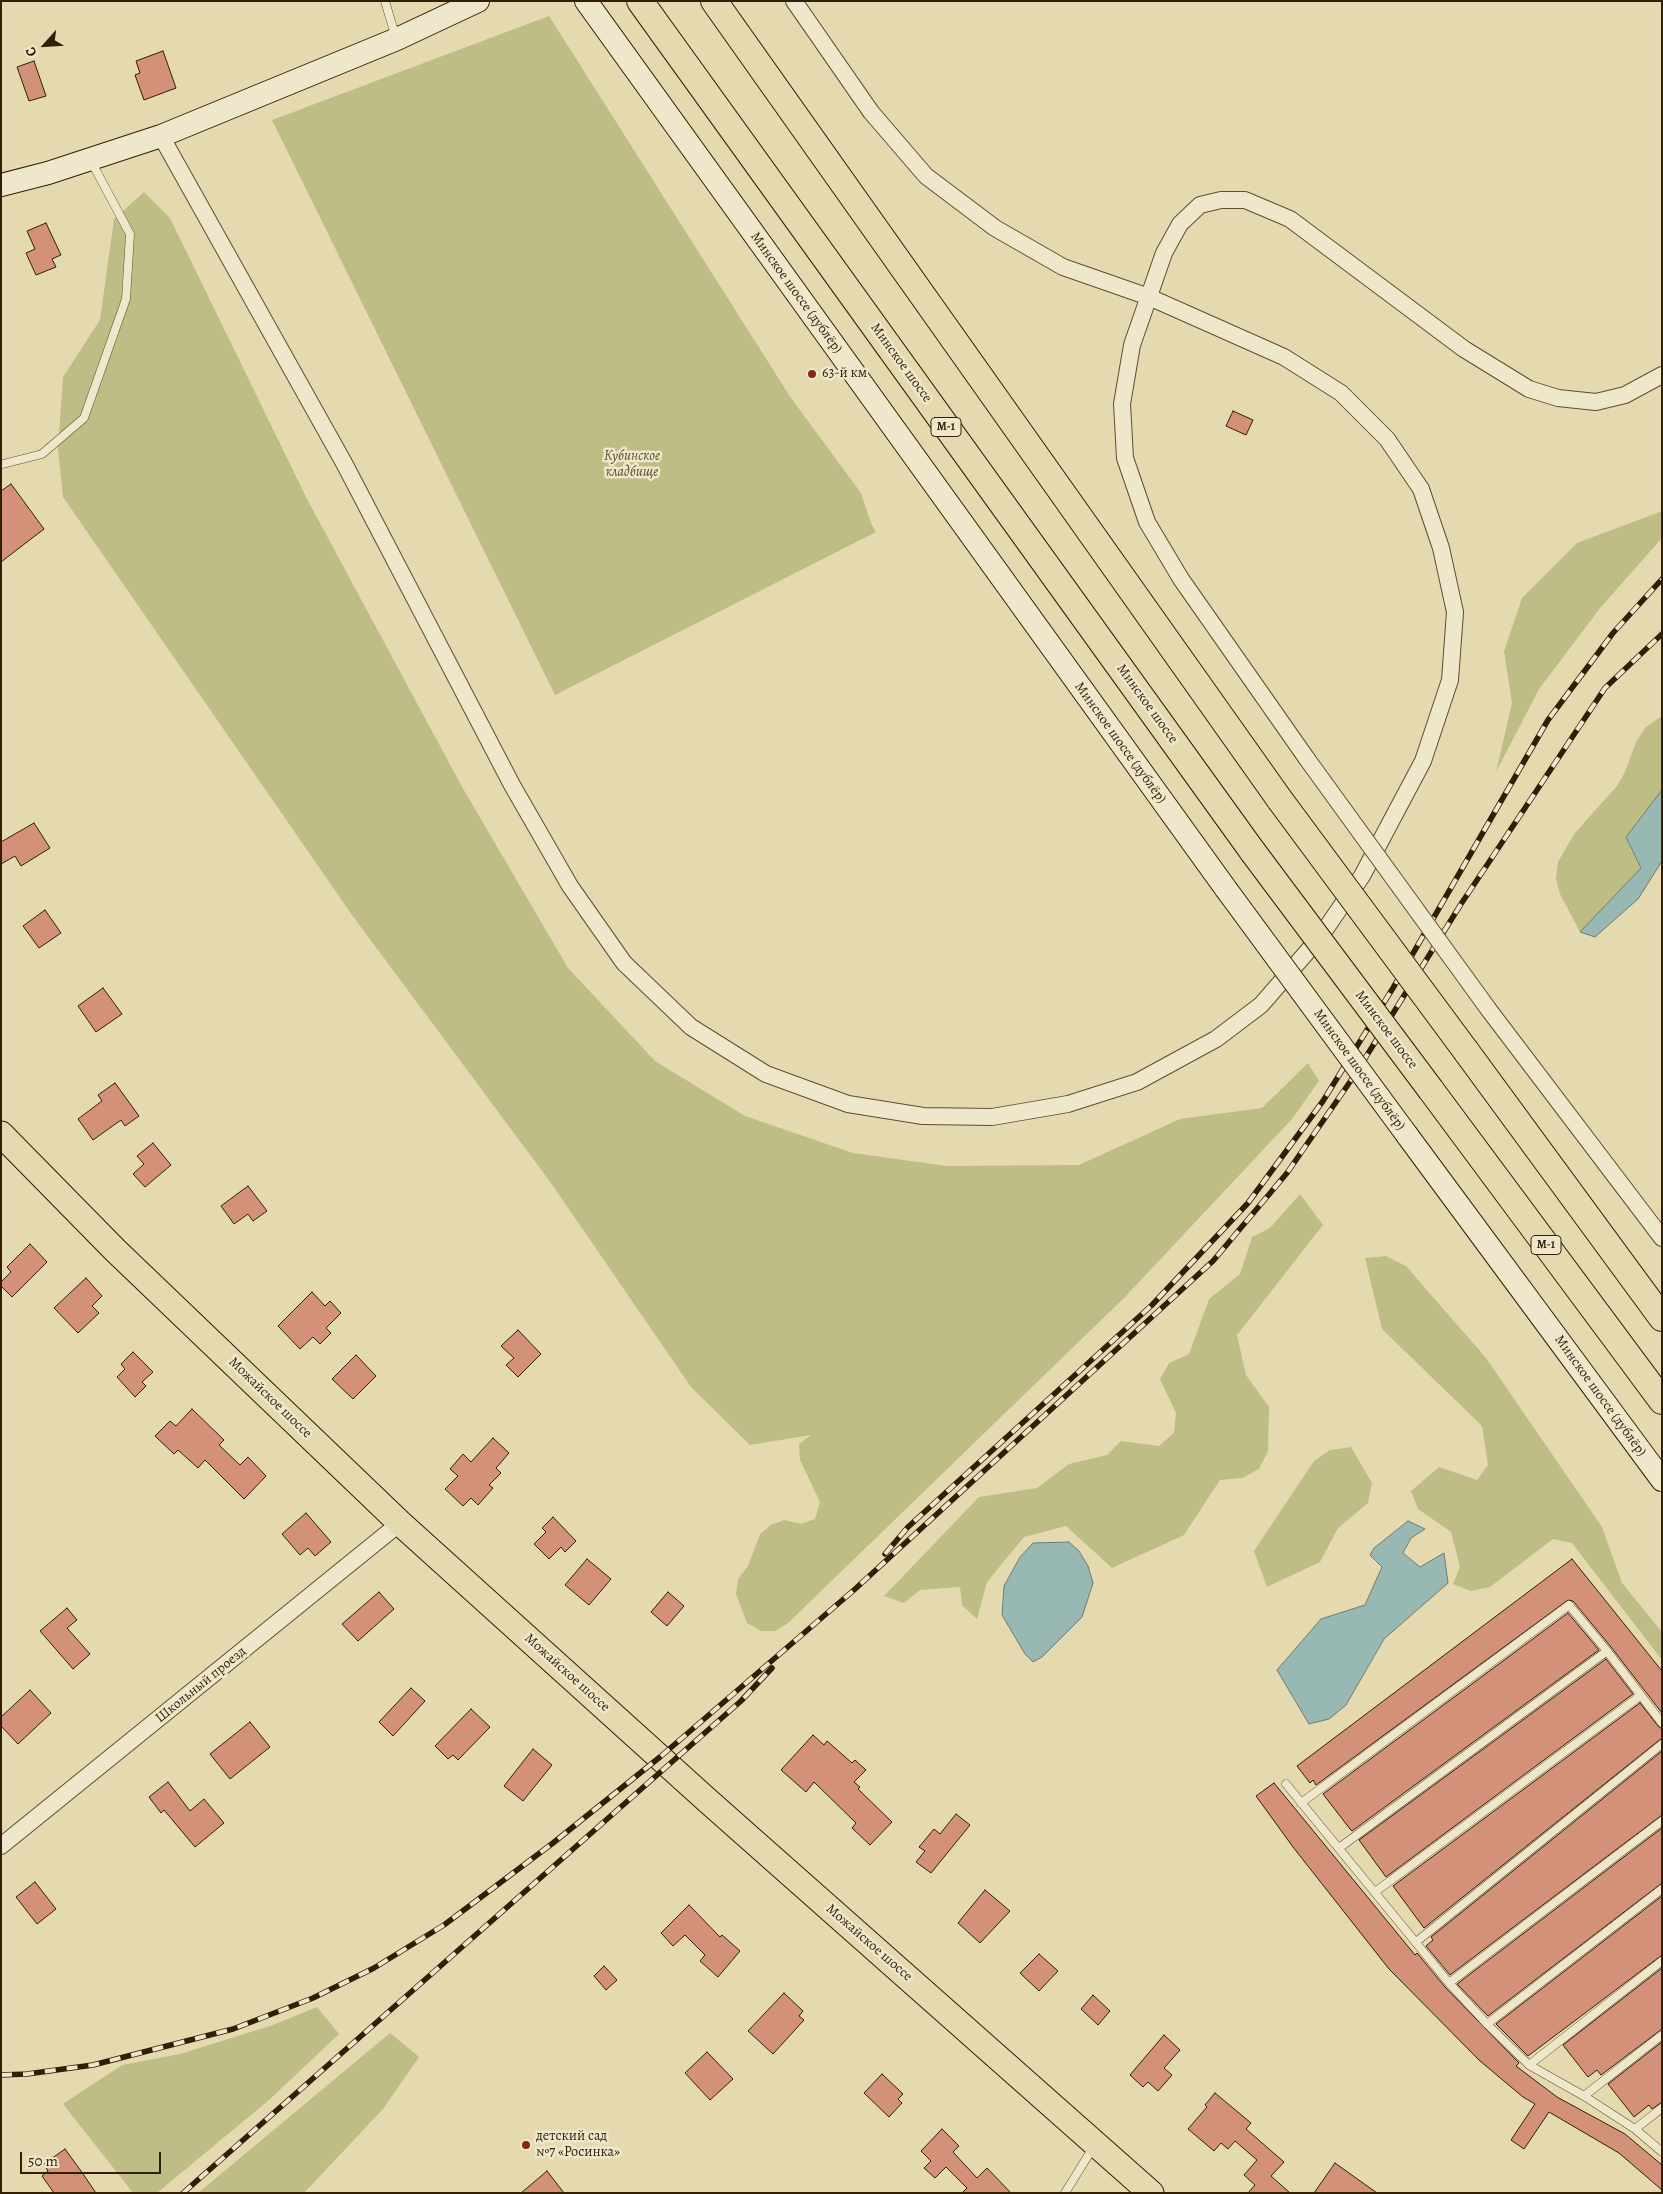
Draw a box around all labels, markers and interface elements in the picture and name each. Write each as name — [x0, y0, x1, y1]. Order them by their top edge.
north arrow — [20, 20, 70, 70]
text: С — [21, 44, 41, 60]
street label: Минское шоссе (дублёр) — [746, 229, 846, 357]
street label: Минское шоссе — [867, 320, 935, 406]
place label: 63-й км — [822, 366, 867, 382]
marker: 63-й км — [806, 368, 818, 380]
road number: М-1 — [931, 418, 961, 437]
park label: Кубинское кладбище — [604, 449, 660, 482]
street label: Минское шоссе — [1113, 661, 1181, 747]
street label: Минское шоссе (дублёр) — [1070, 679, 1170, 807]
street label: Минское шоссе — [1351, 987, 1421, 1073]
street label: Минское шоссе (дублёр) — [1309, 1006, 1409, 1134]
road number: М-1 — [1531, 1236, 1561, 1254]
street label: Минское шоссе (дублёр) — [1550, 1332, 1650, 1460]
street label: Можайское шоссе — [225, 1354, 315, 1442]
street label: Можайское шоссе — [521, 1630, 613, 1716]
street label: Школьный проезд — [152, 1643, 250, 1727]
street label: Можайское шоссе — [822, 1901, 916, 1985]
place label: детский сад №7 «Росинка» — [536, 2129, 620, 2162]
marker: детский сад №7 «Росинка» — [520, 2139, 532, 2151]
scale bar — [22, 2142, 164, 2174]
text: 50 m — [28, 2151, 58, 2171]

